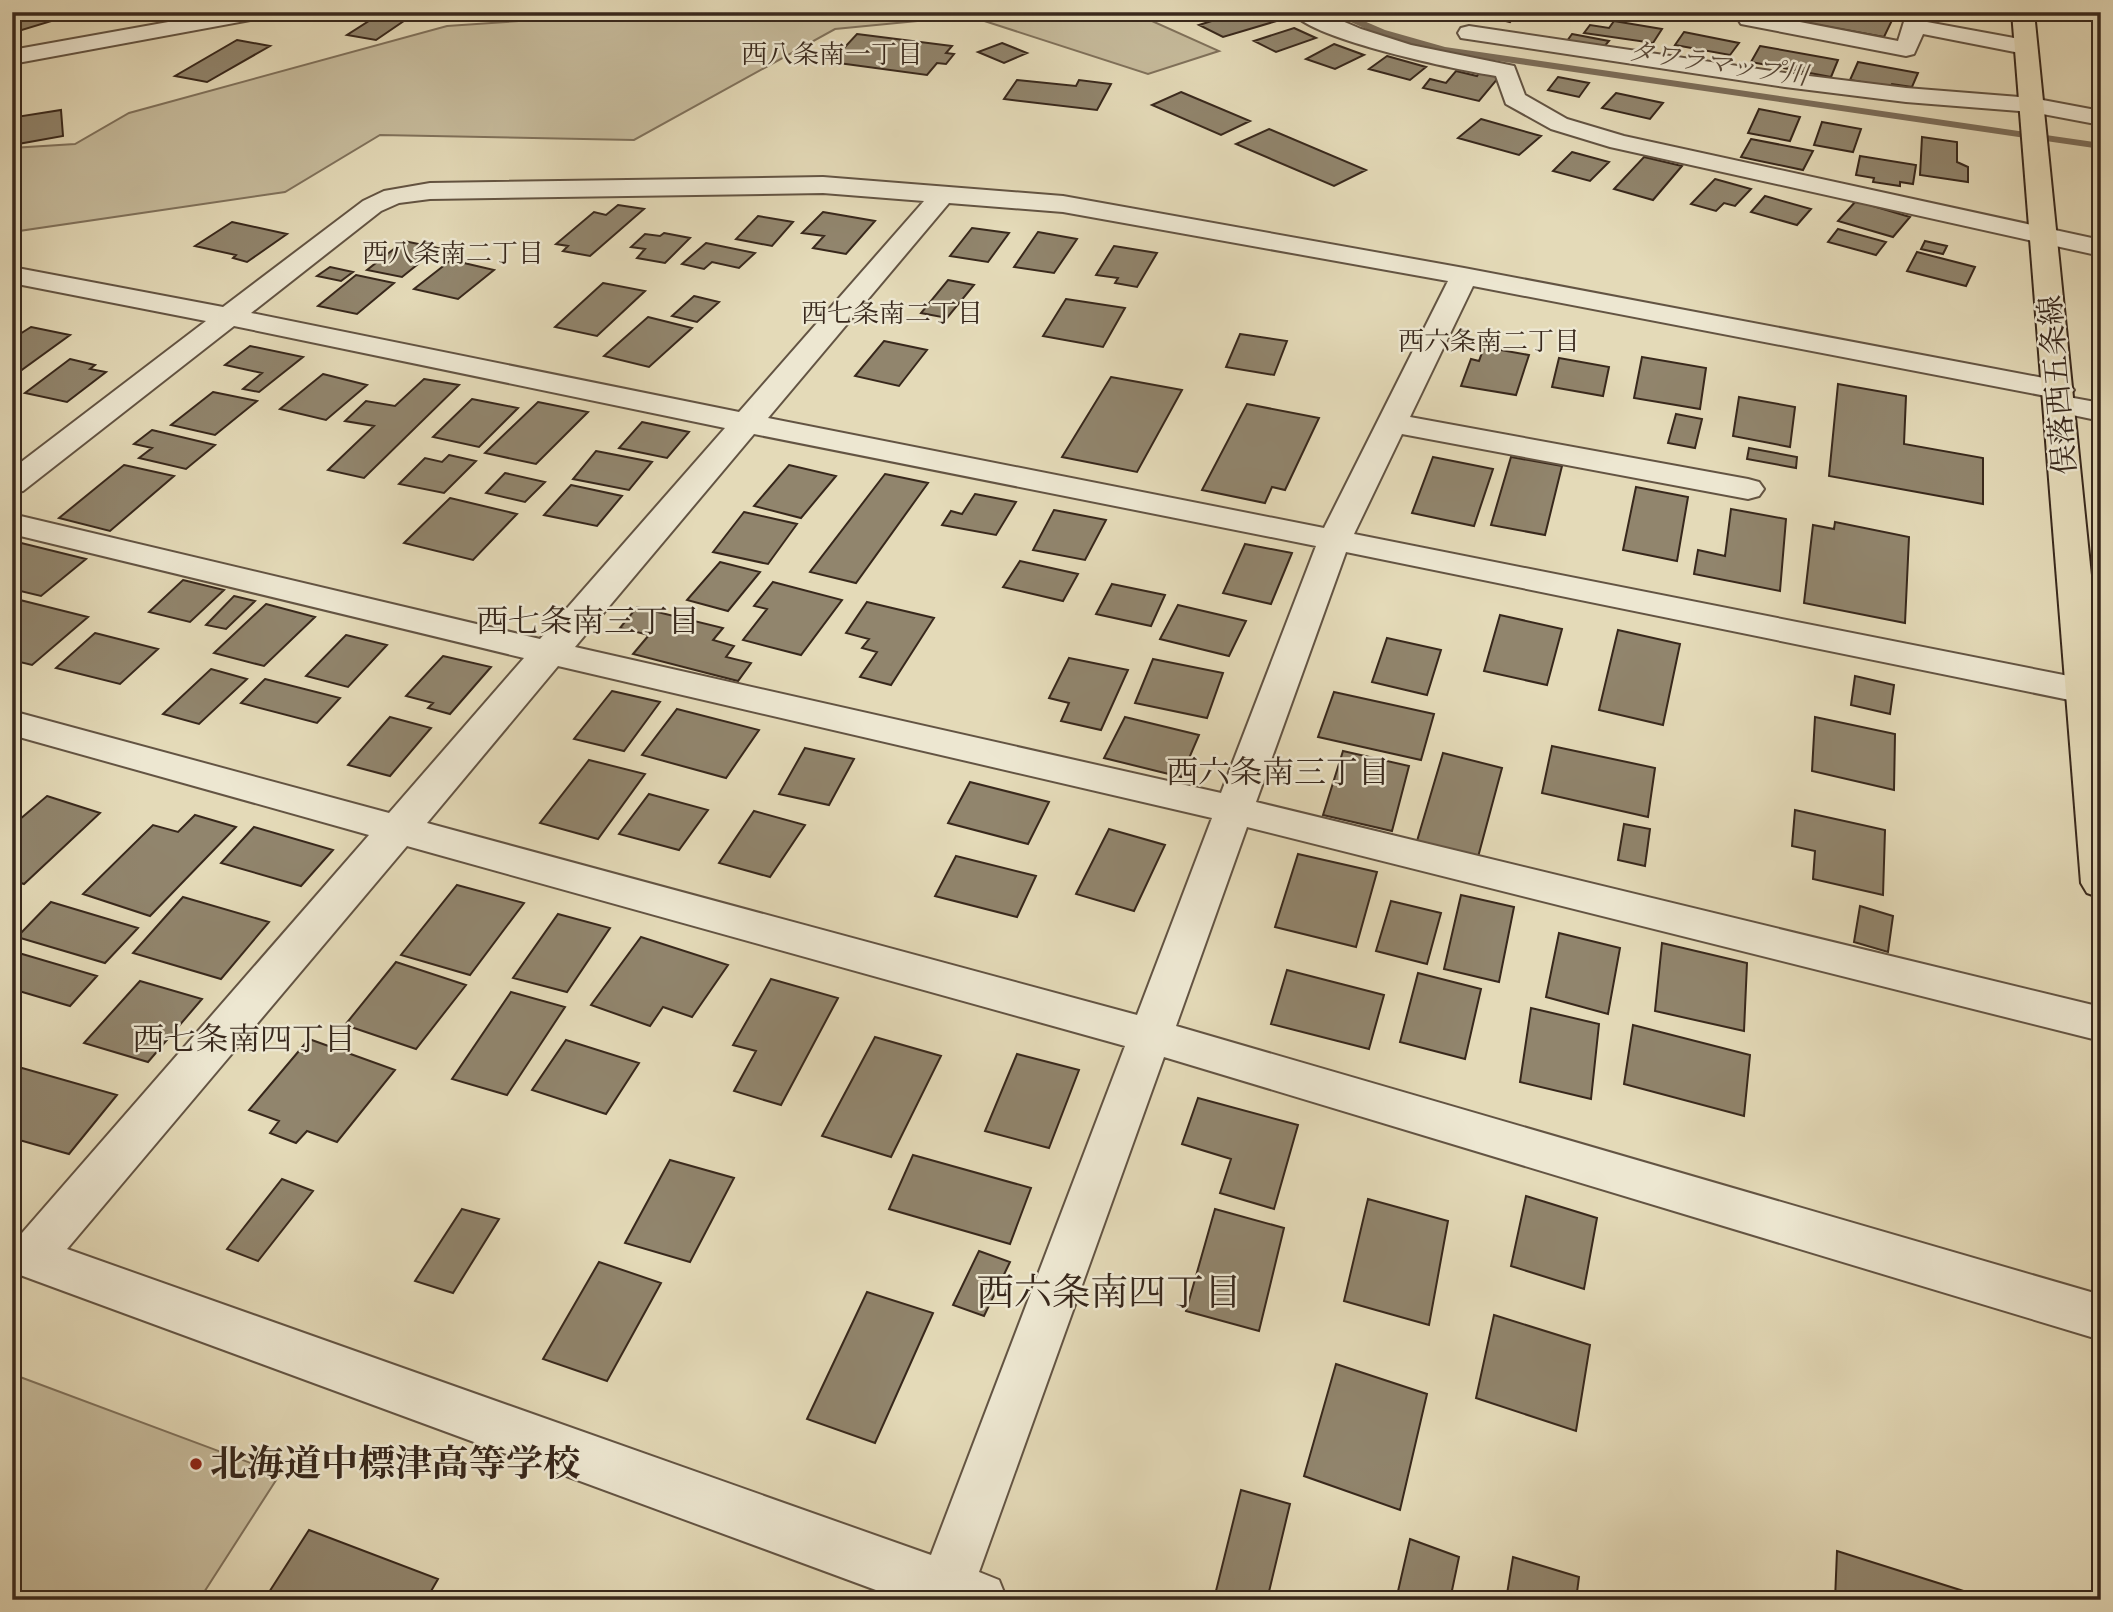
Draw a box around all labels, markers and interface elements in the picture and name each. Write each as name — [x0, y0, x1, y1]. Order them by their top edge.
water label: タワラマップ川 — [1626, 36, 1813, 93]
district label: 西八条南一丁目 — [741, 39, 923, 71]
district label: 西八条南二丁目 — [362, 238, 544, 270]
street label: 俣落西五条線 — [2032, 294, 2084, 476]
district label: 西七条南二丁目 — [801, 298, 983, 330]
district label: 西六条南二丁目 — [1398, 326, 1580, 358]
district label: 西七条南三丁目 — [476, 602, 700, 642]
district label: 西六条南三丁目 — [1166, 753, 1390, 793]
district label: 西七条南四丁目 — [132, 1020, 356, 1060]
district label: 西六条南四丁目 — [976, 1269, 1242, 1317]
place label: 北海道中標津高等学校 — [210, 1441, 580, 1488]
marker: 北海道中標津高等学校 — [188, 1456, 204, 1472]

